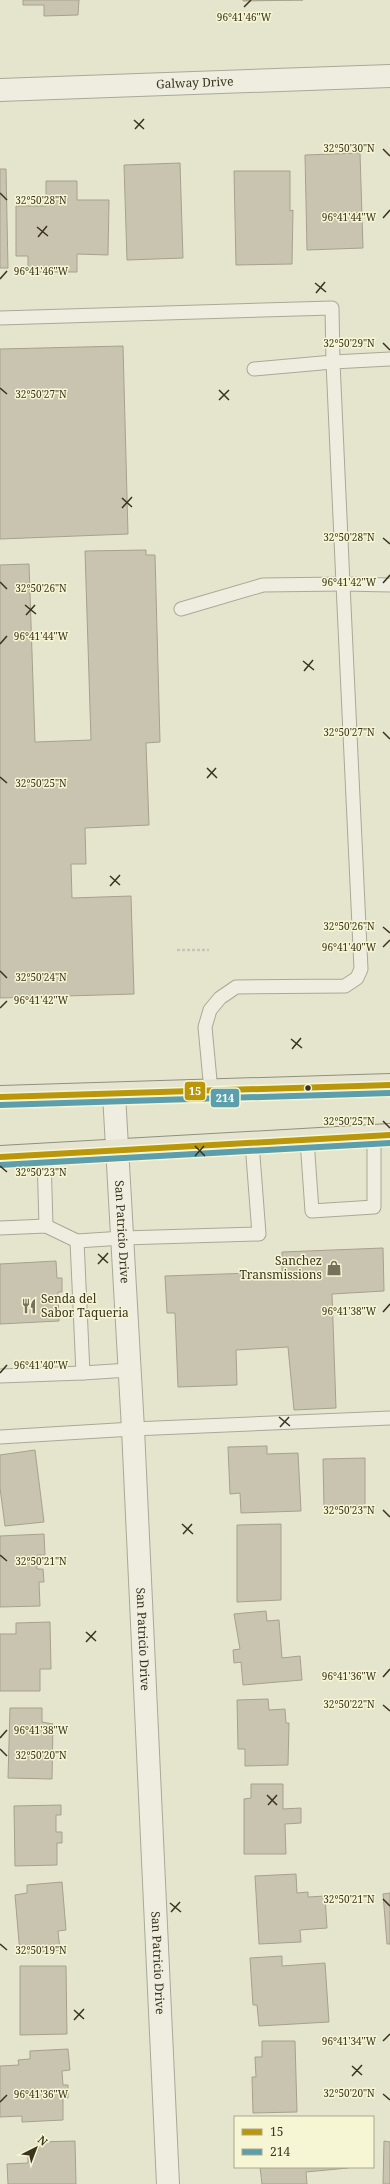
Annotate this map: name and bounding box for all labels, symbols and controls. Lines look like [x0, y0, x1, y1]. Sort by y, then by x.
text: 96°41'46"W [217, 10, 272, 24]
street label: Galway Drive [156, 73, 234, 92]
text: 32°50'30"N [323, 141, 375, 155]
text: 32°50'28"N [15, 193, 67, 207]
text: 96°41'44"W [322, 210, 377, 224]
text: 96°41'46"W [14, 264, 69, 278]
text: 32°50'29"N [323, 336, 375, 350]
text: 32°50'27"N [15, 387, 67, 401]
text: 32°50'28"N [323, 530, 375, 544]
text: 96°41'42"W [322, 575, 377, 589]
text: 32°50'26"N [15, 581, 67, 595]
text: 96°41'44"W [14, 629, 69, 643]
text: 32°50'27"N [323, 725, 375, 739]
text: 32°50'25"N [15, 776, 67, 790]
text: 32°50'26"N [323, 919, 375, 933]
text: 96°41'40"W [322, 940, 377, 954]
text: 32°50'24"N [15, 970, 67, 984]
text: 96°41'42"W [14, 993, 69, 1007]
line badge: 15 [184, 1081, 206, 1101]
text: 15 [189, 1083, 201, 1098]
unlabelled marker [303, 1083, 313, 1093]
line badge: 214 [210, 1088, 240, 1108]
text: 214 [216, 1090, 234, 1105]
text: 32°50'25"N [323, 1114, 375, 1128]
text: 32°50'23"N [15, 1165, 67, 1179]
street label: San Patricio Drive [111, 1180, 134, 1284]
place label: Sanchez Transmissions [239, 1252, 322, 1283]
shop icon: Sanchez Transmissions [325, 1259, 343, 1277]
place label: Senda del Sabor Taqueria [41, 1290, 129, 1321]
restaurant icon: Senda del Sabor Taqueria [20, 1297, 38, 1315]
text: 96°41'38"W [322, 1304, 377, 1318]
text: 96°41'40"W [14, 1358, 69, 1372]
text: 32°50'23"N [323, 1503, 375, 1517]
text: 32°50'21"N [15, 1554, 67, 1568]
street label: San Patricio Drive [132, 1587, 154, 1691]
text: 96°41'36"W [322, 1669, 377, 1683]
text: 32°50'22"N [323, 1697, 375, 1711]
text: 96°41'38"W [14, 1723, 69, 1737]
text: 32°50'20"N [15, 1748, 67, 1762]
text: 32°50'21"N [323, 1892, 375, 1906]
street label: San Patricio Drive [147, 1911, 169, 2015]
text: 32°50'19"N [15, 1943, 67, 1957]
text: 96°41'34"W [322, 2034, 377, 2048]
text: 32°50'20"N [323, 2086, 375, 2100]
text: 96°41'36"W [14, 2087, 69, 2101]
legend [234, 2116, 374, 2168]
text: 15 [270, 2123, 283, 2140]
north arrow [16, 2128, 56, 2168]
text: N [35, 2132, 52, 2149]
text: 214 [270, 2143, 290, 2160]

